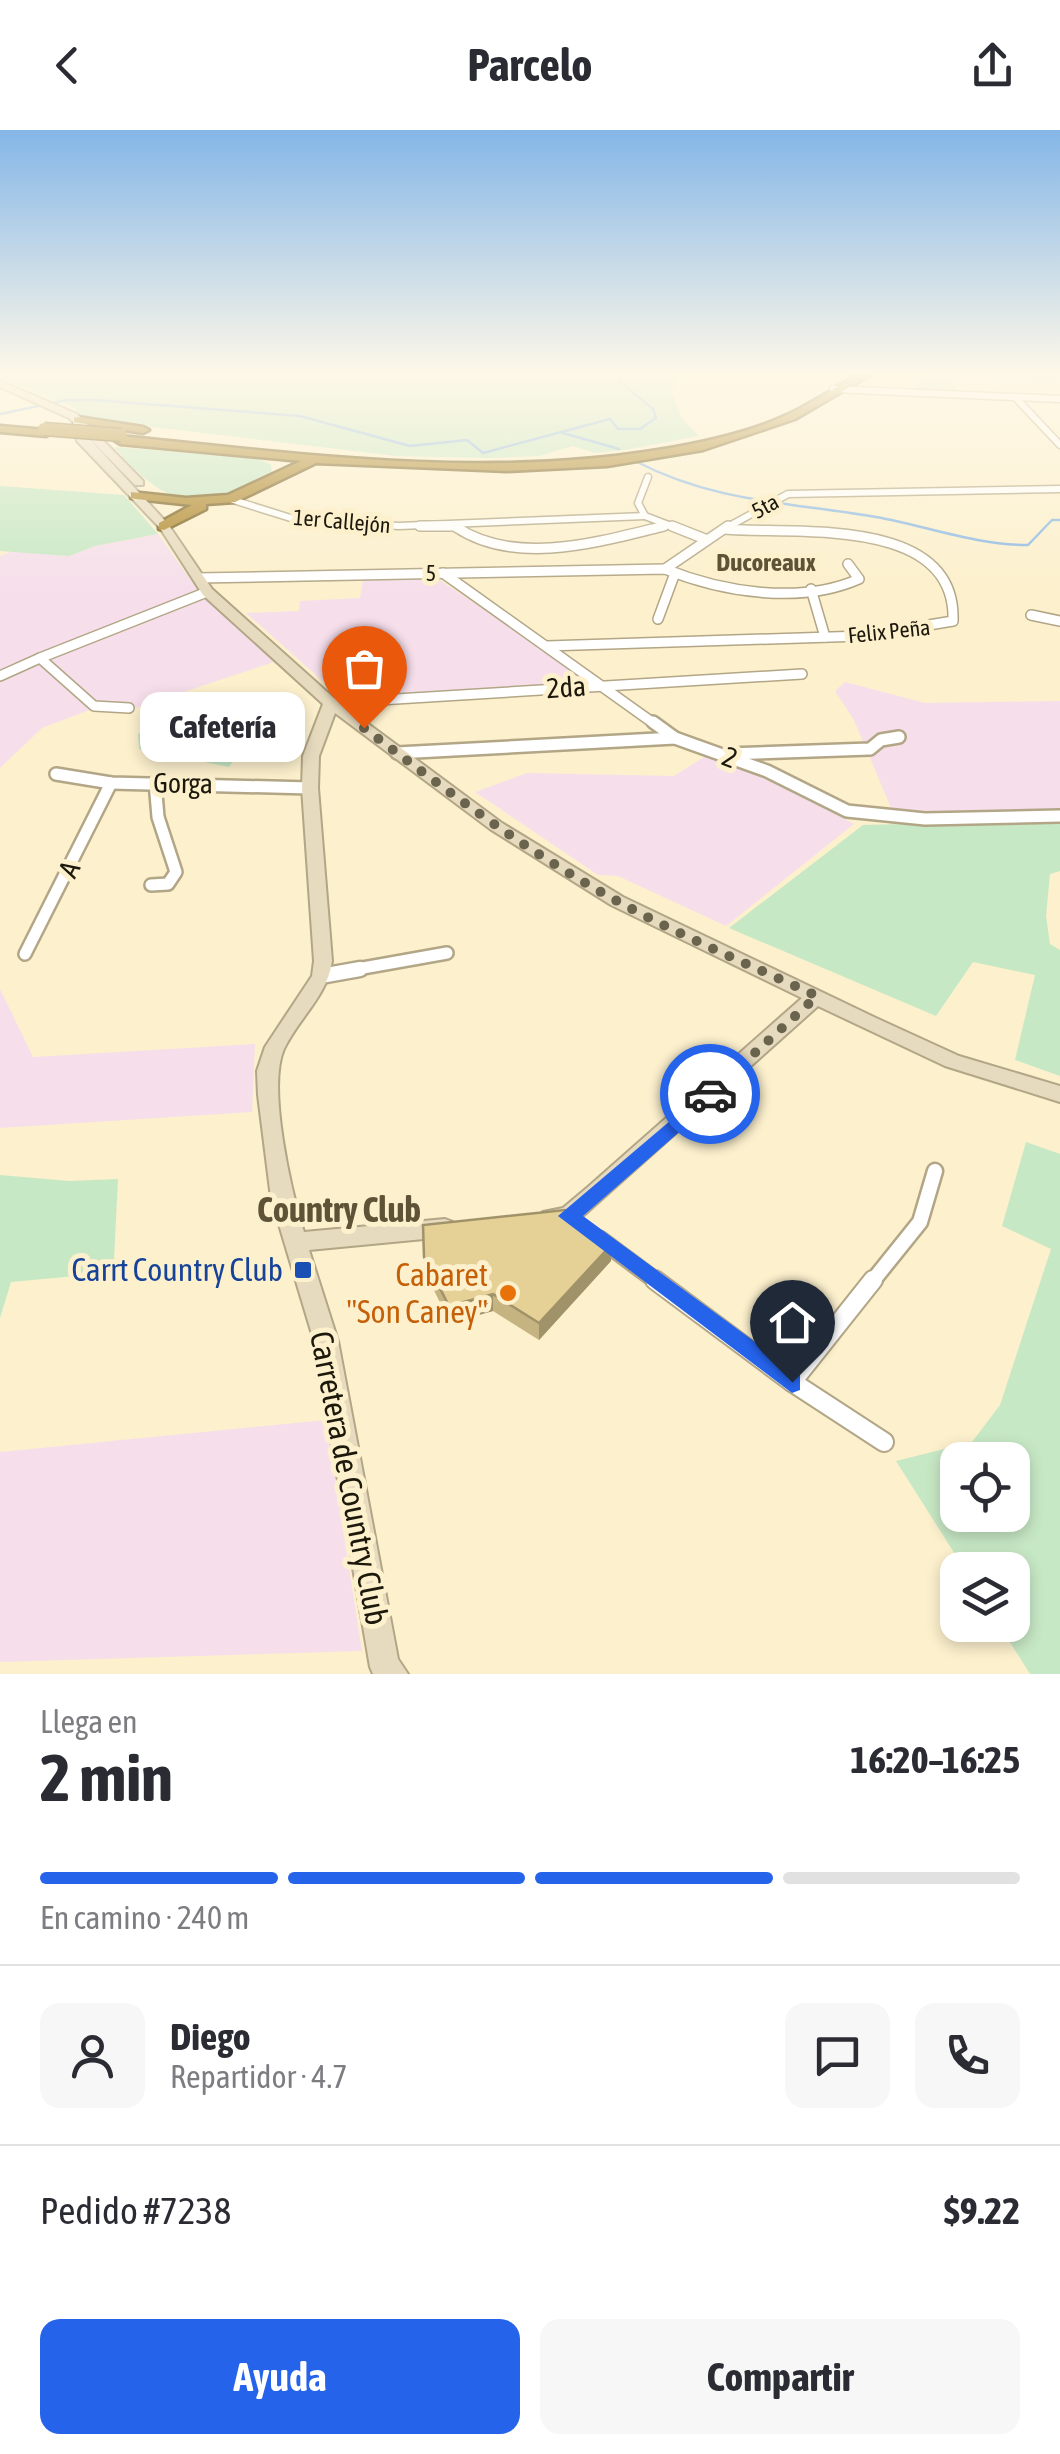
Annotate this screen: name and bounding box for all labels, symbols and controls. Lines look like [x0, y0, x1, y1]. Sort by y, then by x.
icon: back [40, 38, 95, 93]
icon: share [965, 38, 1020, 93]
text: Parcelo [467, 39, 593, 91]
street label: 5ta [747, 488, 783, 524]
street label: 1er Callejón [292, 504, 392, 538]
district label: Ducoreaux [716, 548, 816, 576]
street label: 5 [426, 560, 436, 586]
street label: Felix Peña [847, 614, 931, 648]
pin [322, 626, 407, 729]
icon: bag [337, 641, 392, 696]
street label: 2da [545, 670, 587, 704]
callout: Cafetería [139, 693, 304, 763]
text: Cafetería [169, 708, 276, 745]
street label: 2 [718, 740, 742, 774]
street label: Gorga [153, 766, 213, 800]
street label: A [52, 855, 86, 882]
courier [660, 1044, 760, 1144]
icon: car [683, 1067, 738, 1122]
district label: Country Club [257, 1189, 421, 1229]
place label: Carrt Country Club [71, 1251, 283, 1288]
place label: Cabaret "Son Caney" [347, 1256, 488, 1330]
marker: Carrt Country Club [292, 1259, 314, 1281]
pin [750, 1280, 835, 1383]
marker: Cabaret "Son Caney" [497, 1282, 519, 1304]
icon: home [765, 1295, 820, 1350]
street label: Carretera de Country Club [303, 1328, 396, 1628]
map controls [940, 1442, 1030, 1642]
button: locate [940, 1442, 1030, 1532]
button: layers [940, 1552, 1030, 1642]
text: Llega en [40, 1703, 138, 1740]
text: 16:20–16:25 [850, 1738, 1020, 1781]
text: 2 min [40, 1740, 173, 1815]
text: En camino · 240 m [40, 1899, 249, 1936]
button: person [40, 2003, 145, 2108]
button: chat [785, 2003, 890, 2108]
button: phone [915, 2003, 1020, 2108]
text: Diego [170, 2015, 251, 2058]
text: Repartidor · 4.7 [170, 2058, 347, 2095]
text: Pedido #7238 [40, 2189, 231, 2232]
text: $9.22 [944, 2189, 1020, 2232]
button: Ayuda [40, 2319, 520, 2434]
button: Compartir [540, 2319, 1020, 2434]

